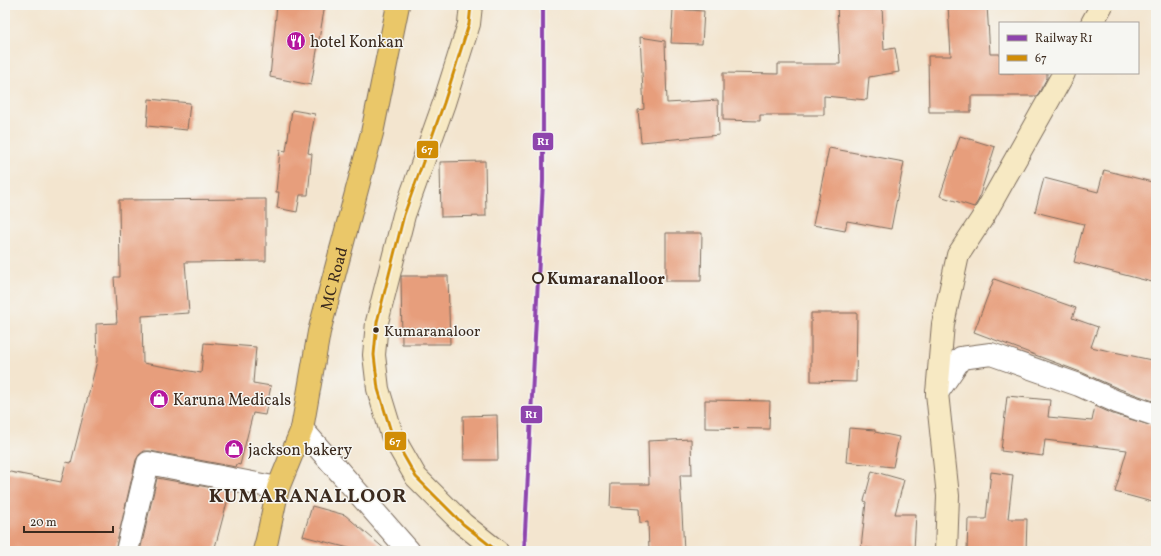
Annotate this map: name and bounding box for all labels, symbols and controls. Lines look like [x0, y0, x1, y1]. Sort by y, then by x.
legend [999, 22, 1139, 74]
restaurant icon: hotel Konkan [285, 30, 307, 52]
text: Railway R1 [1035, 31, 1093, 47]
place label: hotel Konkan [310, 32, 404, 54]
text: 67 [1035, 51, 1047, 67]
line badge: R1 [532, 132, 554, 151]
text: R1 [537, 135, 549, 150]
line badge: 67 [416, 140, 439, 159]
text: 67 [421, 143, 433, 158]
street label: MC Road [316, 245, 354, 313]
place label: Kumaranalloor [547, 269, 665, 291]
marker: Kumaranalloor [532, 272, 544, 284]
place label: Kumaranaloor [384, 322, 480, 343]
marker: Kumaranaloor [371, 325, 381, 335]
shop icon: Karuna Medicals [148, 388, 170, 410]
place label: Karuna Medicals [173, 390, 291, 412]
line badge: R1 [520, 405, 543, 424]
text: R1 [525, 408, 537, 423]
line badge: 67 [384, 431, 407, 451]
text: 67 [389, 435, 401, 450]
shop icon: jackson bakery [223, 438, 245, 460]
place label: jackson bakery [248, 440, 353, 462]
district label: KUMARANALLOOR [209, 483, 407, 511]
scale bar [24, 508, 113, 534]
text: 20 m [30, 515, 57, 531]

